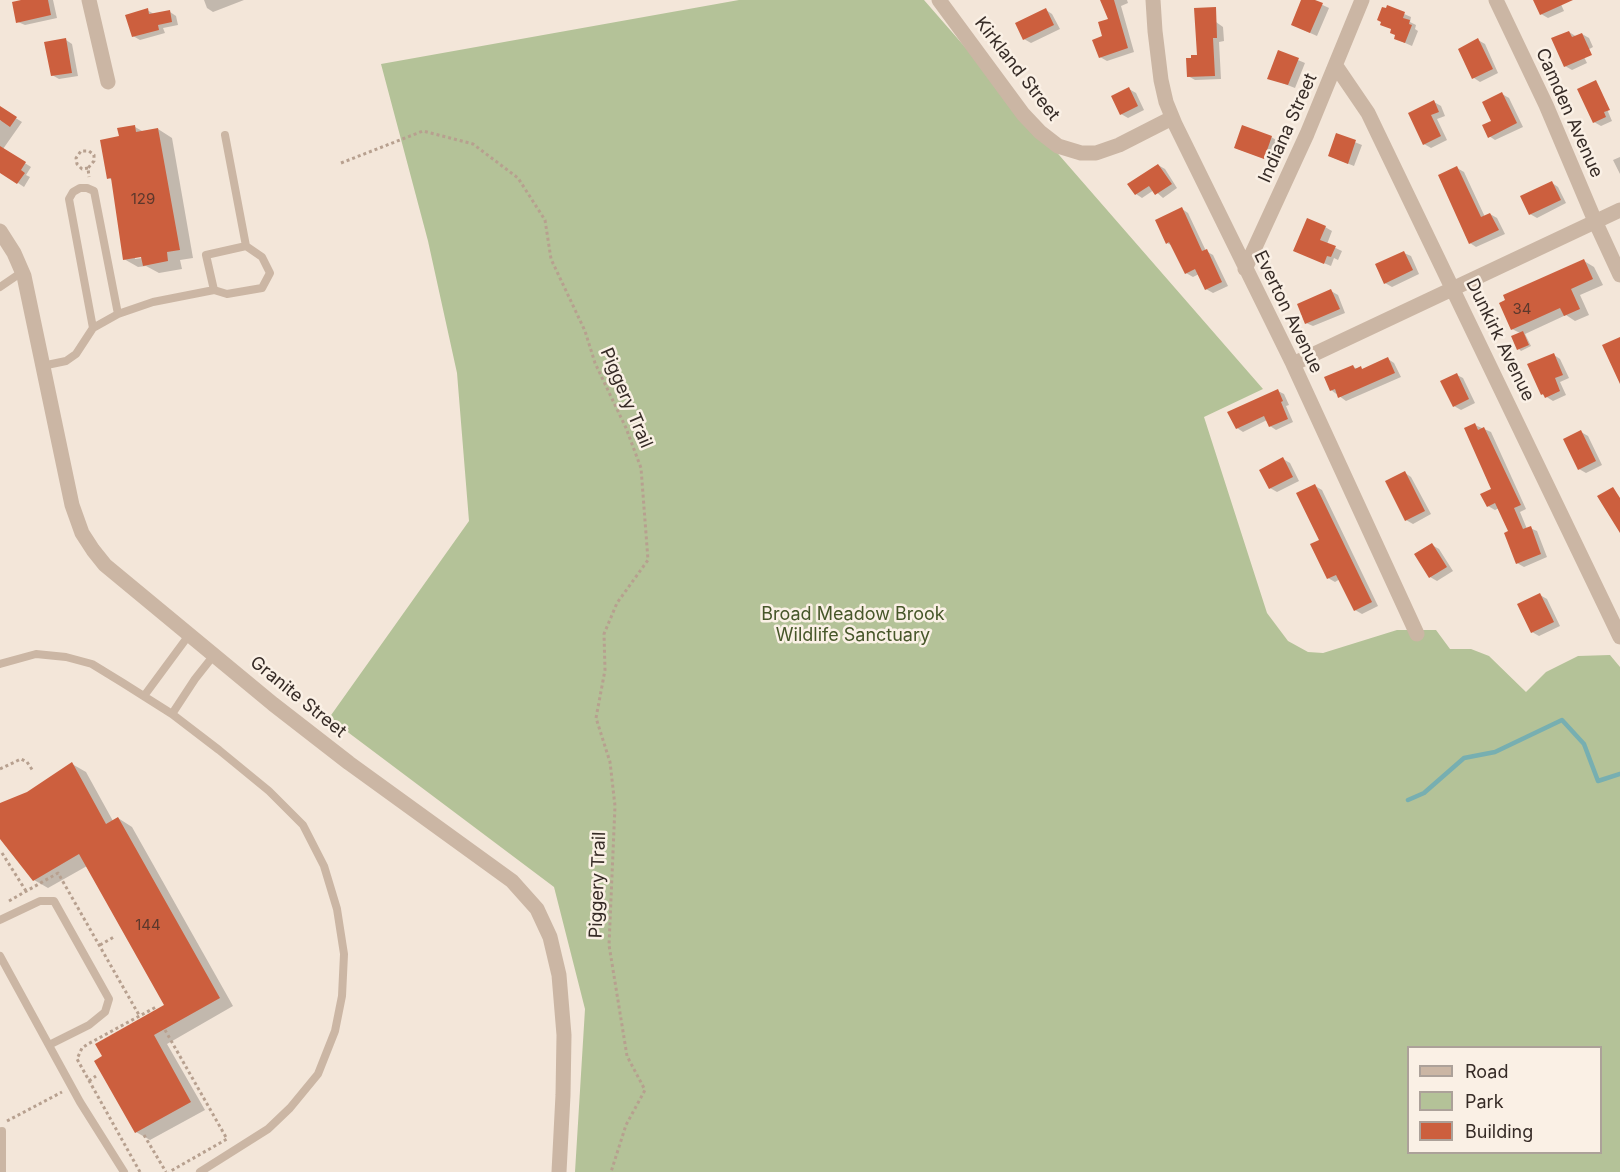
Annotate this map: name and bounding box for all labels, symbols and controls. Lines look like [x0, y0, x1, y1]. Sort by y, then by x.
street label: Kirkland Street [970, 13, 1064, 125]
street label: Camden Avenue [1531, 45, 1607, 181]
street label: Indiana Street [1254, 70, 1322, 186]
house number: 129 [131, 190, 155, 208]
street label: Everton Avenue [1249, 247, 1327, 377]
street label: Dunkirk Avenue [1461, 275, 1539, 405]
house number: 34 [1513, 300, 1531, 318]
street label: Piggery Trail [595, 345, 657, 451]
park label: Broad Meadow Brook Wildlife Sanctuary [761, 604, 945, 646]
street label: Granite Street [246, 652, 350, 742]
street label: Piggery Trail [585, 831, 611, 939]
house number: 144 [135, 916, 161, 934]
legend [1407, 1046, 1602, 1154]
text: Road [1465, 1061, 1508, 1082]
text: Park [1465, 1091, 1504, 1112]
text: Building [1465, 1121, 1533, 1142]

